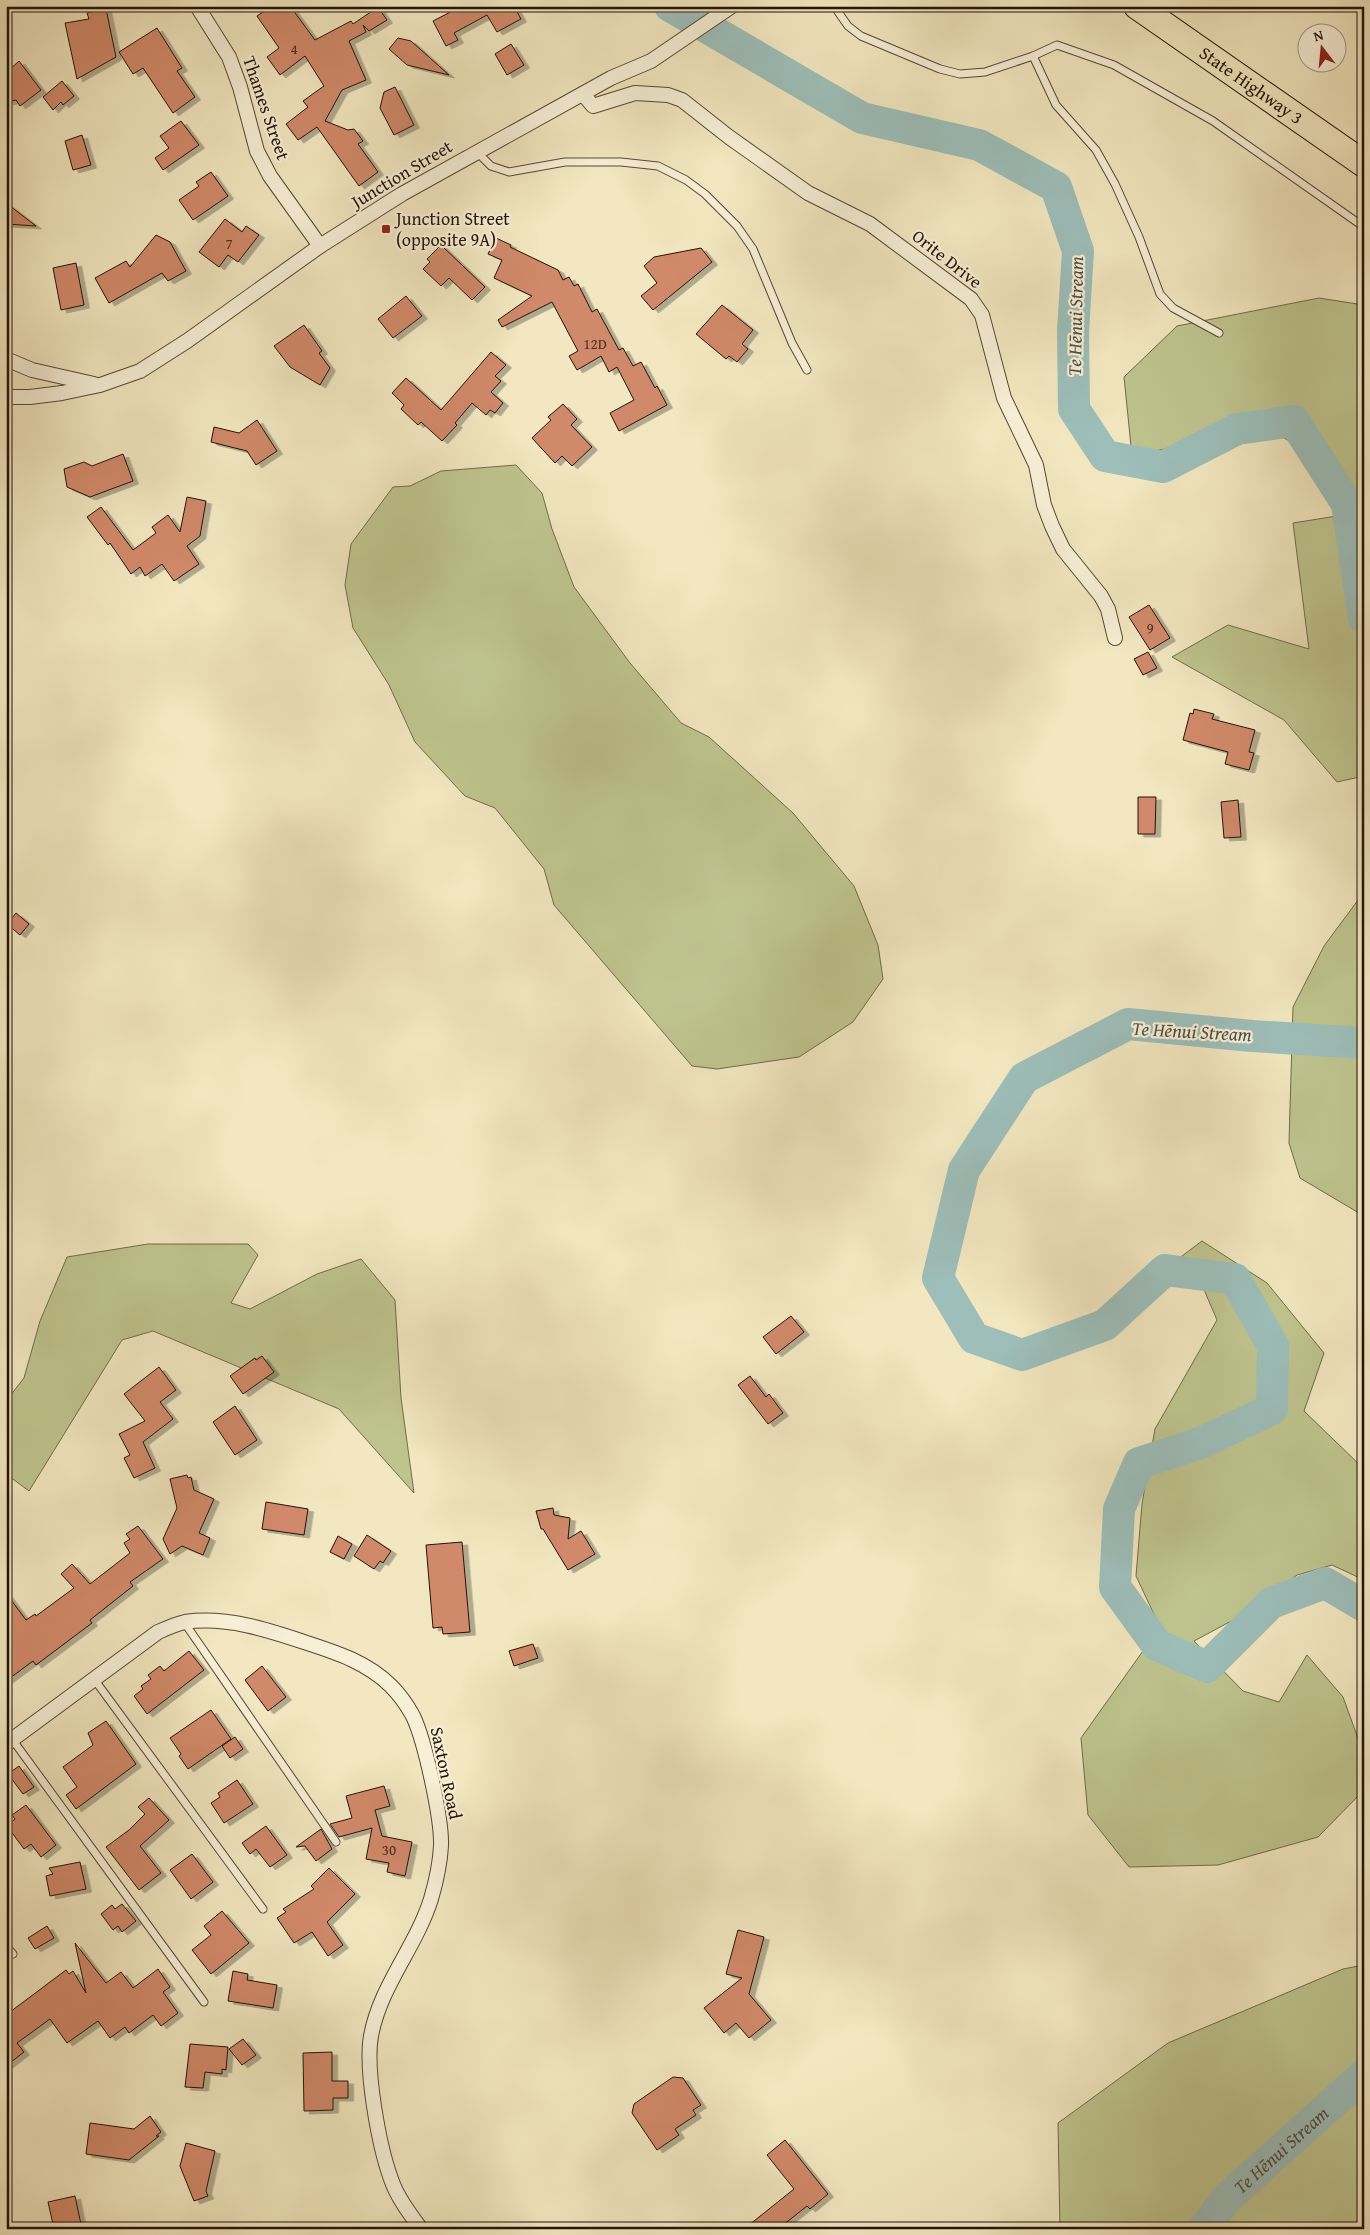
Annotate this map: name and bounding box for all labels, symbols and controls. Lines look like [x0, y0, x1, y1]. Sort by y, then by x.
north arrow [1298, 22, 1348, 72]
text: N [1311, 24, 1326, 46]
house number: 4 [290, 38, 298, 59]
street label: State Highway 3 [1194, 39, 1309, 131]
street label: Thames Street [236, 52, 297, 164]
street label: Junction Street [344, 132, 458, 215]
place label: Junction Street (opposite 9A) [394, 205, 510, 253]
marker: Junction Street (opposite 9A) [380, 223, 392, 235]
street label: Orite Drive [906, 223, 988, 295]
house number: 7 [225, 233, 233, 254]
water label: Te Hēnui Stream [1060, 256, 1090, 376]
house number: 12D [583, 333, 607, 354]
house number: 9 [1146, 617, 1154, 638]
water label: Te Hēnui Stream [1131, 1014, 1253, 1048]
street label: Saxton Road [424, 1724, 470, 1822]
house number: 30 [382, 1839, 396, 1860]
water label: Te Hēnui Stream [1227, 2099, 1335, 2200]

